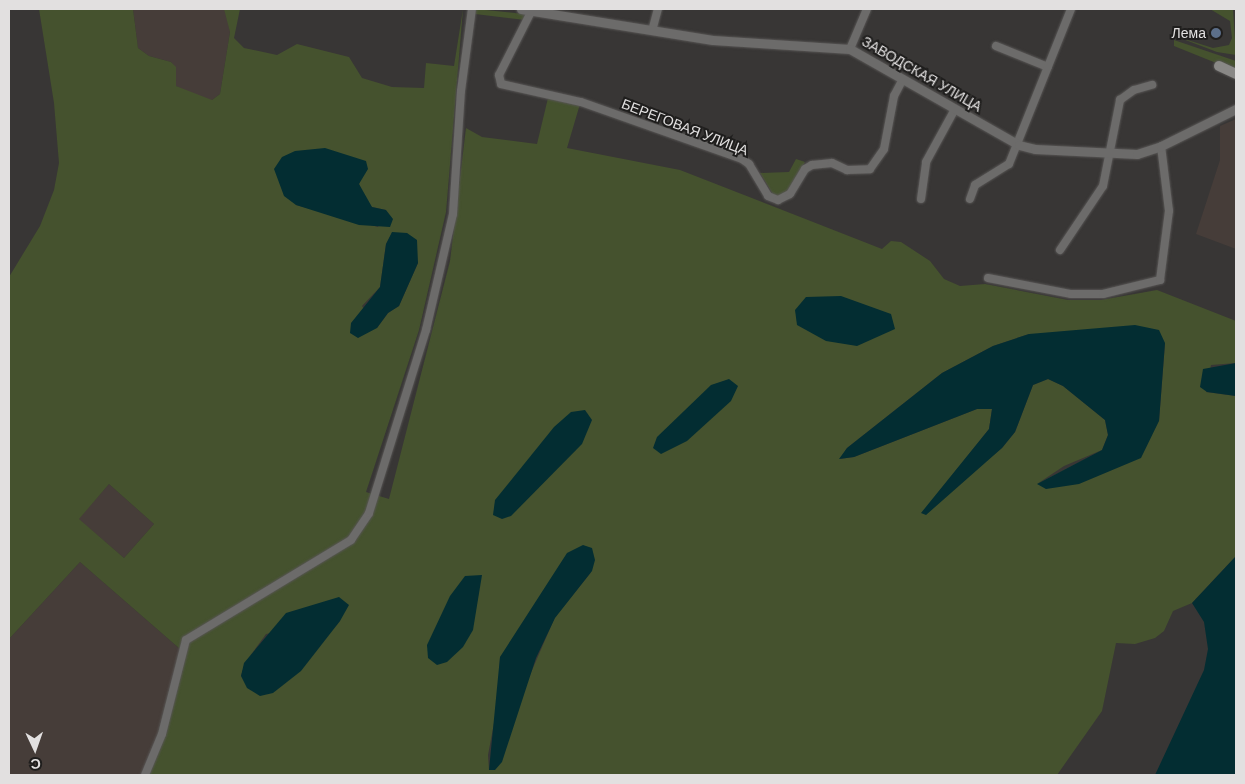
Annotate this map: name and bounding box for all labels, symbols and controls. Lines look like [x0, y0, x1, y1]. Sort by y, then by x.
place label: Лема [1172, 25, 1206, 41]
marker: Лема [1210, 27, 1222, 39]
street label: ЗАВОДСКАЯ УЛИЦА [859, 33, 985, 115]
street label: БЕРЕГОВАЯ УЛИЦА [619, 95, 751, 159]
north arrow [10, 724, 60, 774]
text: С [30, 756, 41, 772]

